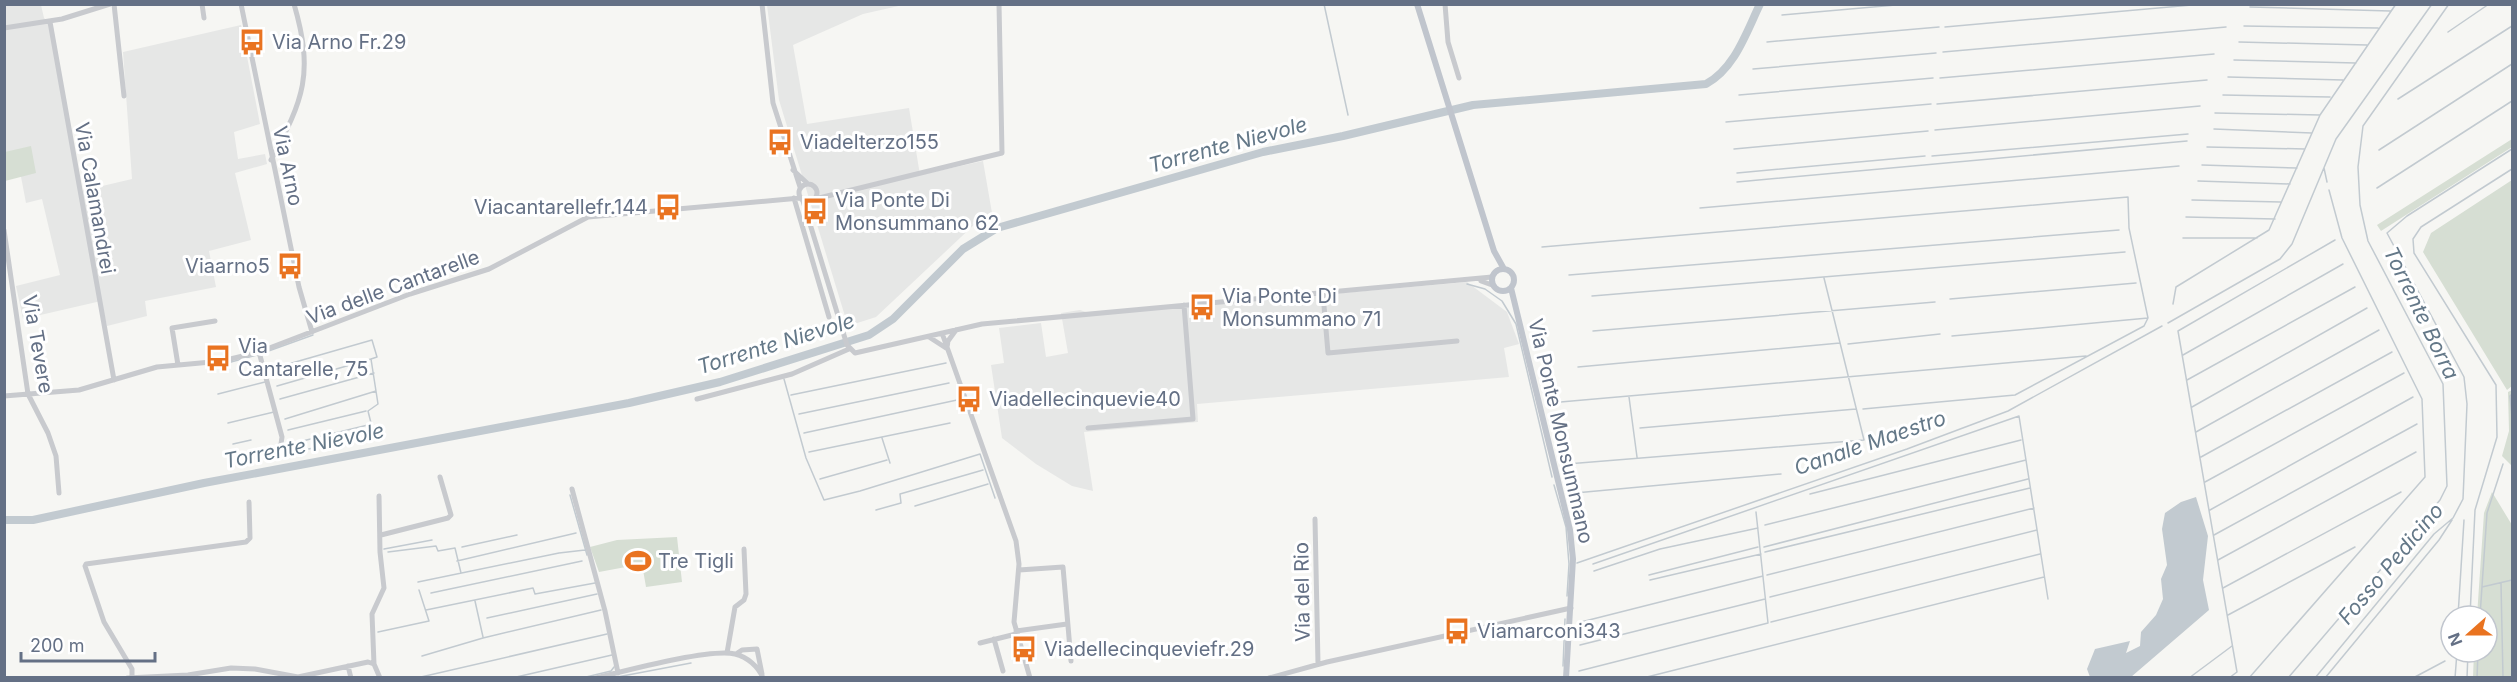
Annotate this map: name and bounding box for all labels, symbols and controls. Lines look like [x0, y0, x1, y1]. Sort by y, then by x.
bus stop icon: Via Arno Fr.29 [237, 27, 267, 57]
place label: Via Arno Fr.29 [272, 30, 406, 54]
water label: Torrente Nievole [1146, 111, 1310, 178]
street label: Via Calamandrei [70, 120, 120, 276]
street label: Via Arno [268, 124, 308, 208]
bus stop icon: Viadelterzo155 [765, 127, 795, 157]
place label: Viadelterzo155 [800, 130, 939, 154]
place label: Via Ponte Di Monsummano 62 [835, 188, 1000, 235]
bus stop icon: Viacantarellefr.144 [653, 192, 683, 222]
place label: Viacantarellefr.144 [474, 195, 648, 219]
bus stop icon: Via Ponte Di Monsummano 62 [800, 196, 830, 226]
water label: Torrente Borra [2379, 242, 2464, 383]
street label: Via delle Cantarelle [303, 245, 483, 329]
bus stop icon: Viaarno5 [275, 251, 305, 281]
place label: Viaarno5 [185, 254, 270, 278]
place label: Via Ponte Di Monsummano 71 [1222, 284, 1381, 331]
bus stop icon: Via Ponte Di Monsummano 71 [1187, 292, 1217, 322]
street label: Via Tevere [18, 293, 58, 395]
water label: Torrente Nievole [694, 308, 858, 379]
street label: Via Ponte Monsummano [1523, 316, 1599, 546]
place label: Via Cantarelle, 75 [238, 334, 368, 381]
bus stop icon: Via Cantarelle, 75 [203, 343, 233, 373]
bus stop icon: Viadellecinquevie40 [954, 384, 984, 414]
place label: Viadellecinquevie40 [989, 387, 1181, 411]
water label: Canale Maestro [1791, 405, 1949, 480]
water label: Torrente Nievole [221, 418, 386, 473]
water label: Fosso Pedicino [2333, 498, 2449, 629]
street label: Via del Rio [1289, 542, 1315, 642]
sports icon: Tre Tigli [623, 546, 653, 576]
place label: Tre Tigli [658, 549, 734, 573]
north arrow [2439, 604, 2499, 664]
bus stop icon: Viamarconi343 [1442, 616, 1472, 646]
place label: Viamarconi343 [1477, 619, 1621, 643]
scale bar [21, 625, 154, 663]
text: N [2443, 630, 2467, 649]
bus stop icon: Viadellecinqueviefr.29 [1009, 634, 1039, 664]
text: 200 m [30, 635, 85, 656]
place label: Viadellecinqueviefr.29 [1044, 637, 1254, 661]

